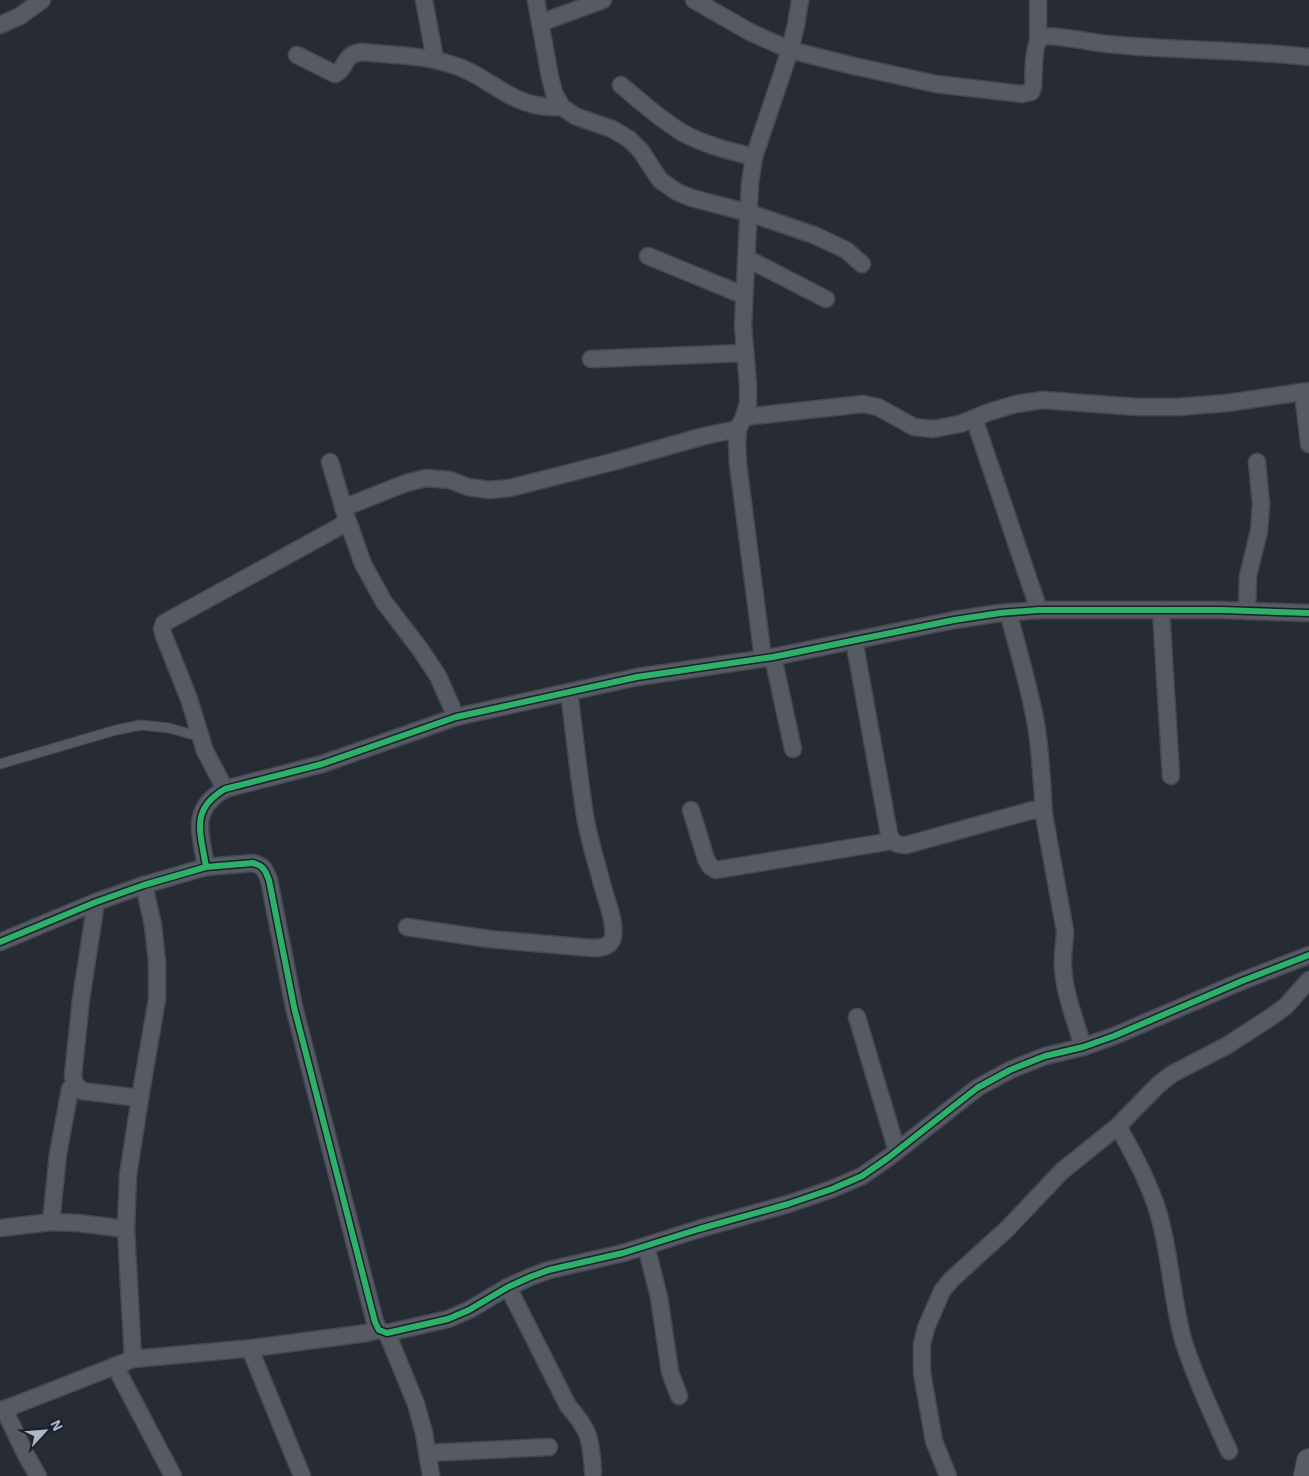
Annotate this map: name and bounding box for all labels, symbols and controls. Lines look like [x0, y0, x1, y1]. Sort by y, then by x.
north arrow [20, 1406, 70, 1456]
text: N [46, 1417, 67, 1434]

